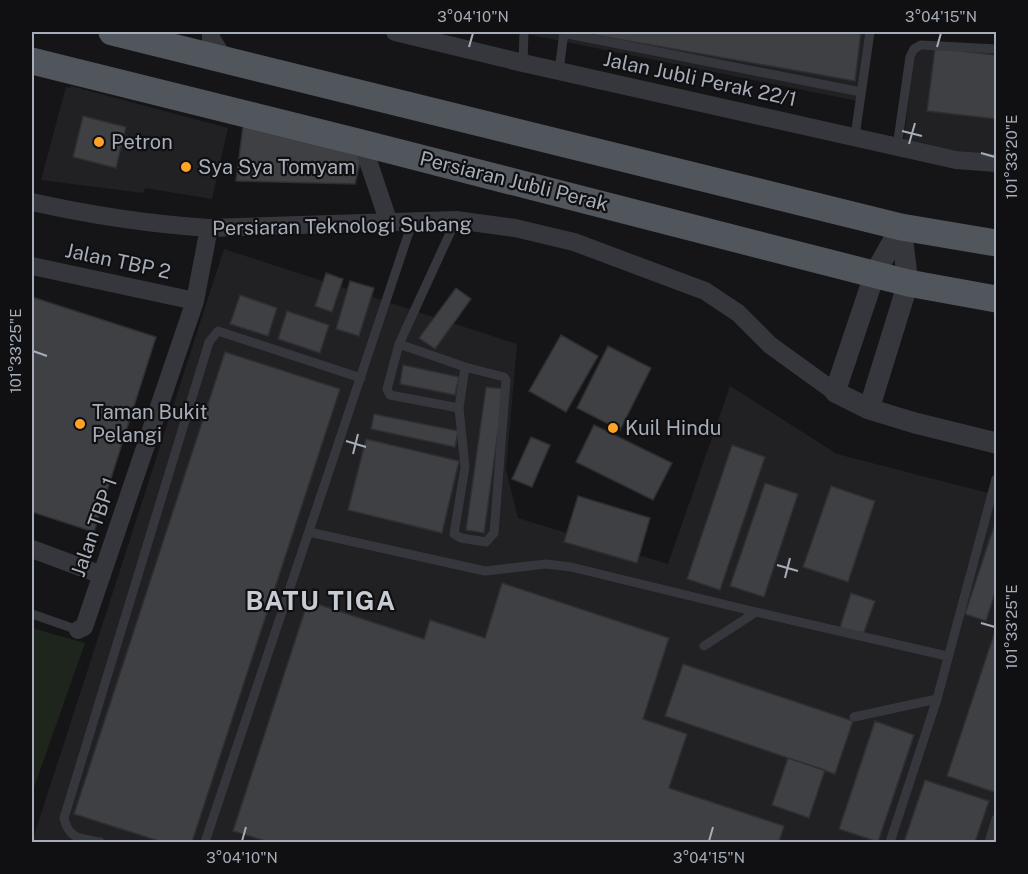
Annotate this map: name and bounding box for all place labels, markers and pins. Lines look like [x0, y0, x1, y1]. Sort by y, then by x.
place label: Petron [111, 130, 173, 154]
marker: Petron [92, 135, 106, 149]
place label: Sya Sya Tomyam [198, 155, 355, 179]
marker: Sya Sya Tomyam [179, 160, 193, 174]
place label: Taman Bukit Pelangi [92, 400, 208, 447]
place label: Kuil Hindu [625, 416, 721, 440]
marker: Taman Bukit Pelangi [73, 417, 87, 431]
marker: Kuil Hindu [606, 421, 620, 435]

